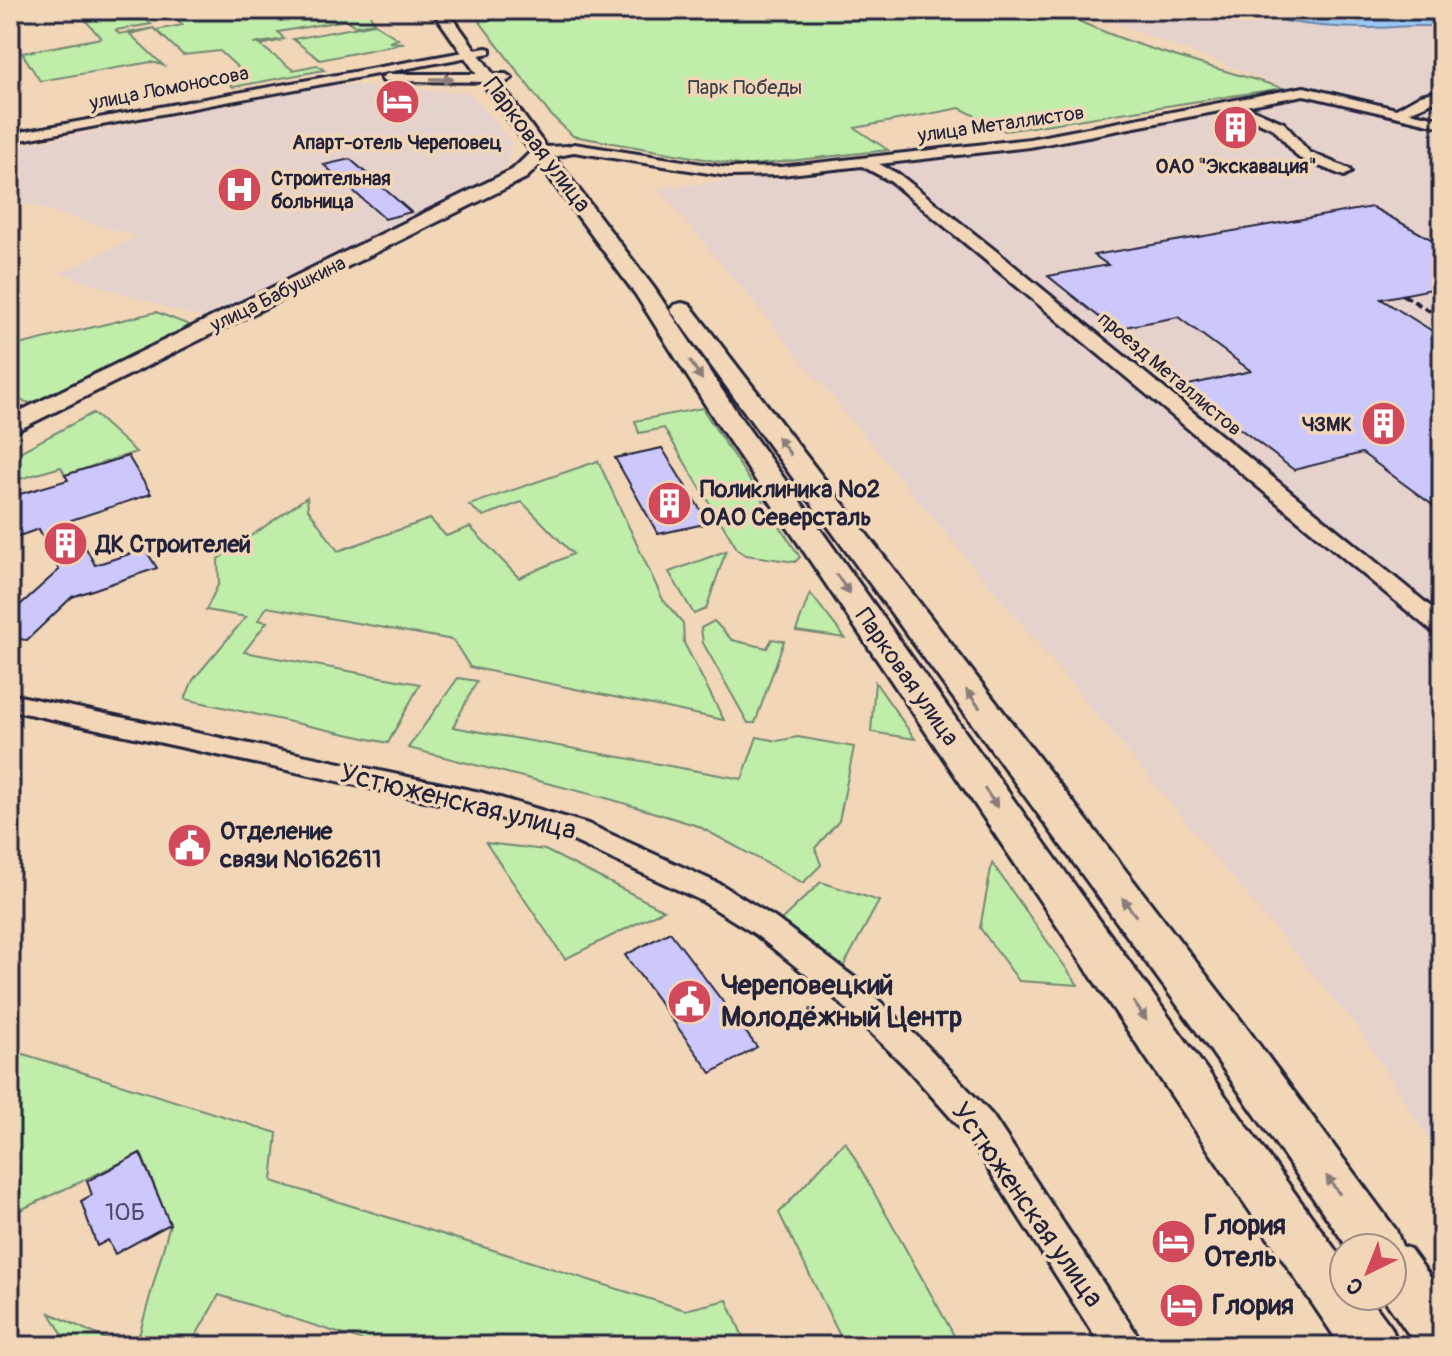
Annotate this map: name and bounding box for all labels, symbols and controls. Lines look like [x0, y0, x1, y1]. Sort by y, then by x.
street label: улица Ломоносова [86, 60, 251, 116]
street label: Парковая улица [477, 72, 597, 218]
one-way arrow [430, 73, 455, 86]
park label: Парк Победы [688, 75, 802, 100]
hotel icon: Апарт-отель Череповец [373, 78, 421, 126]
street label: улица Металлистов [915, 100, 1086, 148]
building icon: ОАО "Экскавация" [1212, 103, 1260, 151]
place label: Апарт-отель Череповец [292, 130, 502, 155]
place label: ОАО "Экскавация" [1155, 154, 1317, 179]
hospital icon: Строительная больница [216, 165, 264, 213]
place label: Строительная больница [271, 166, 391, 214]
street label: улица Бабушкина [205, 250, 350, 338]
street label: проезд Металлистов [1093, 307, 1247, 441]
one-way arrow [688, 359, 702, 381]
building icon: ЧЗМК [1359, 400, 1407, 448]
place label: ЧЗМК [1302, 412, 1352, 437]
one-way arrow [776, 436, 792, 457]
place label: Поликлиника №2 ОАО Северсталь [700, 475, 880, 532]
building icon: Поликлиника №2 ОАО Северсталь [645, 479, 693, 527]
building icon: ДК Строителей [41, 520, 89, 568]
place label: ДК Строителей [94, 530, 251, 559]
one-way arrow [835, 574, 850, 595]
street label: Парковая улица [849, 603, 965, 751]
one-way arrow [966, 689, 982, 709]
street label: Устюженская улица [336, 756, 580, 848]
one-way arrow [983, 787, 998, 808]
place label: Отделение связи №162611 [219, 817, 381, 874]
public building icon: Отделение связи №162611 [165, 821, 213, 869]
one-way arrow [1122, 897, 1138, 917]
place label: Череповецкий Молодёжный Центр [721, 968, 962, 1035]
public building icon: Череповецкий Молодёжный Центр [666, 977, 714, 1025]
one-way arrow [1132, 1001, 1147, 1022]
street label: Устюженская улица [943, 1096, 1111, 1314]
one-way arrow [1325, 1174, 1341, 1195]
house number: 10Б [105, 1198, 145, 1227]
place label: Глория Отель [1204, 1208, 1286, 1275]
hotel icon: Глория Отель [1149, 1217, 1197, 1265]
north arrow [1328, 1232, 1408, 1312]
text: С [1340, 1271, 1370, 1301]
hotel icon: Глория [1157, 1281, 1205, 1329]
place label: Глория [1212, 1288, 1294, 1323]

